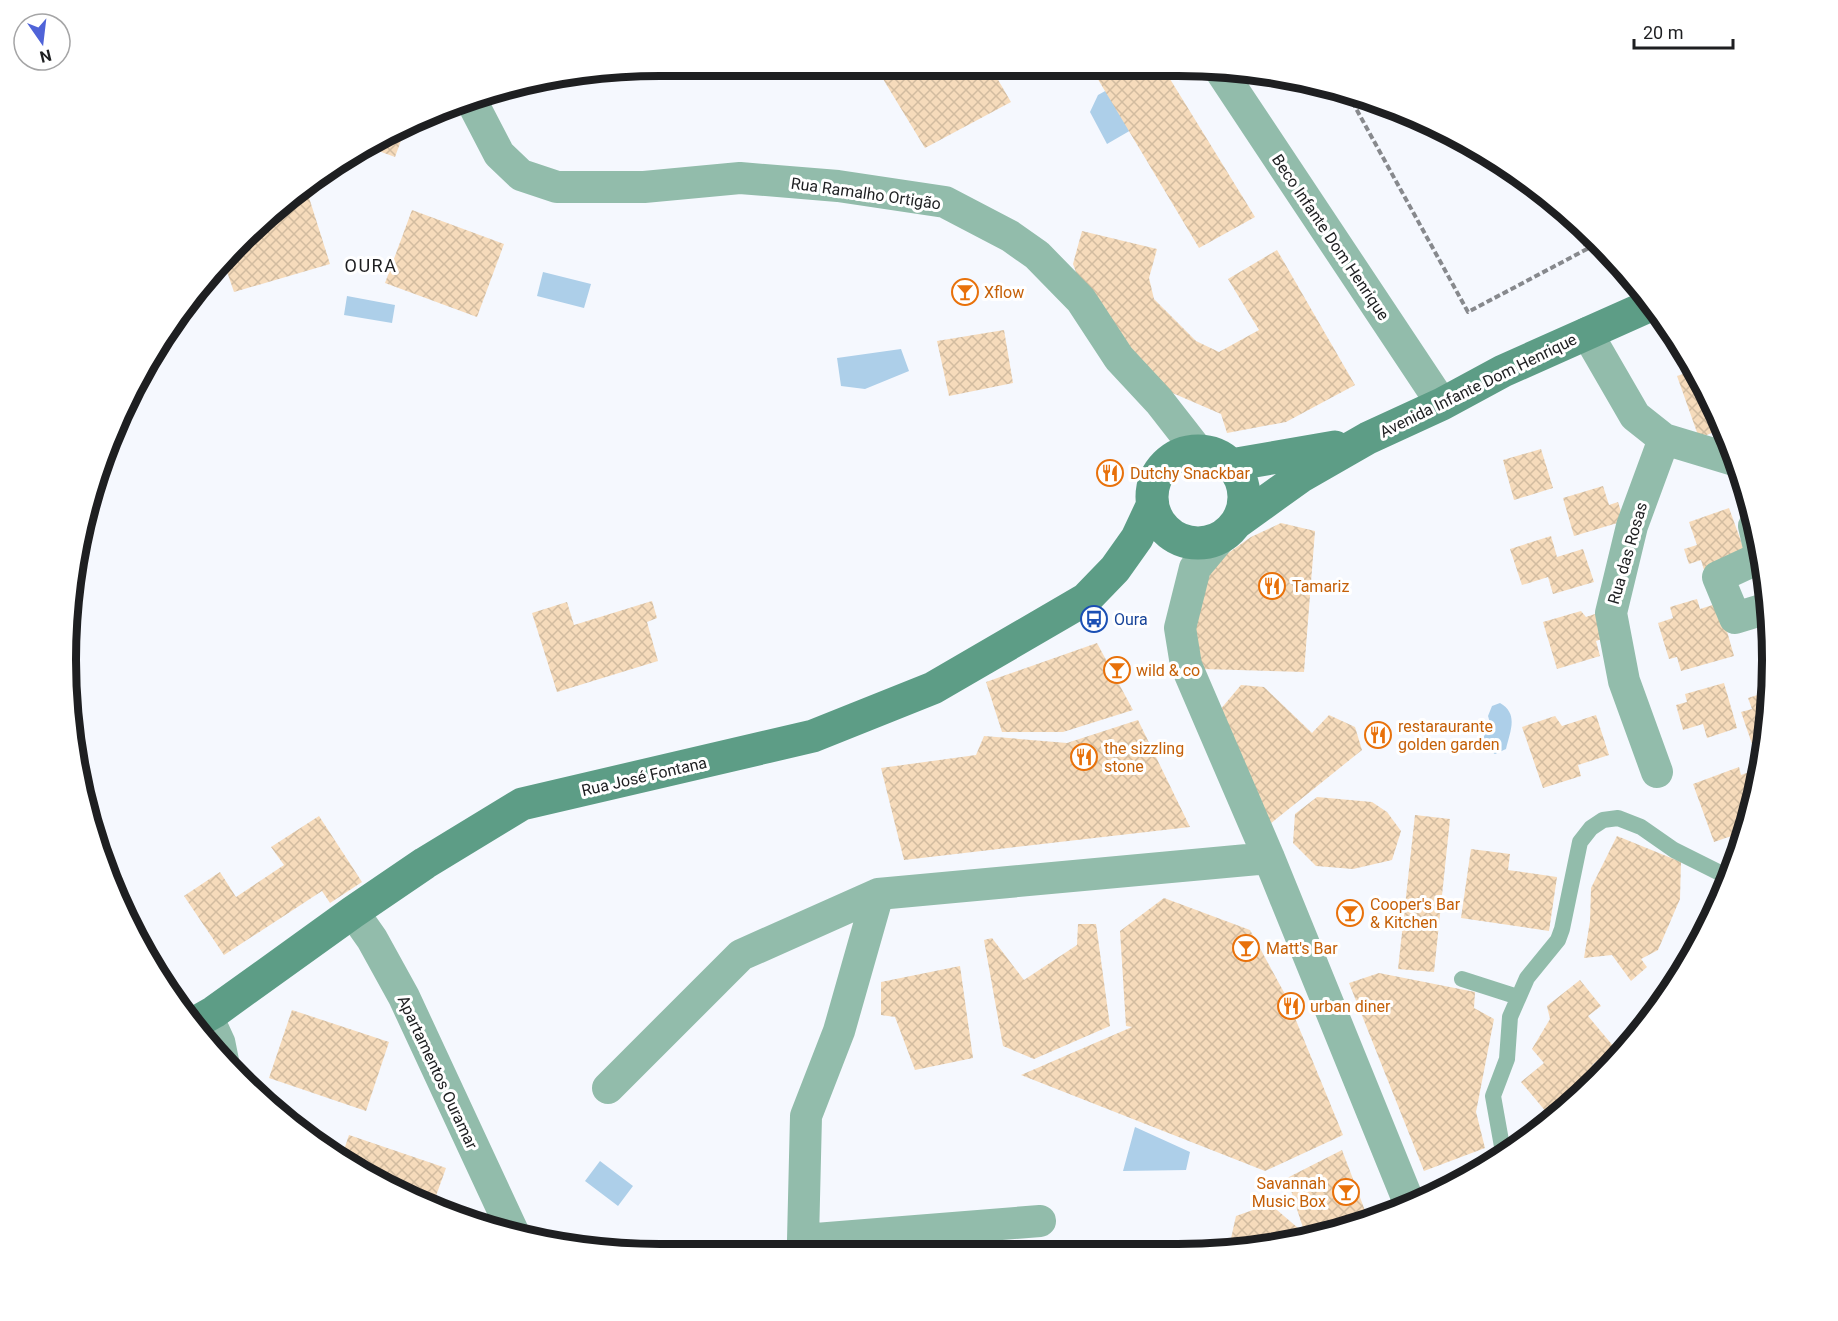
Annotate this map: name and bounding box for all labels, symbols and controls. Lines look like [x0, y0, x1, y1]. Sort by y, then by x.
north arrow [12, 12, 72, 72]
scale bar [1634, 12, 1733, 50]
text: 20 m [1643, 22, 1683, 43]
text: N [38, 45, 53, 67]
street label: Beco Infante Dom Henrique [1268, 151, 1393, 324]
street label: Rua Ramalho Ortigão [790, 174, 942, 213]
district label: OURA [345, 255, 397, 276]
bar icon: Xflow [950, 277, 980, 307]
place label: Xflow [984, 283, 1024, 302]
street label: Avenida Infante Dom Henrique [1377, 329, 1580, 441]
restaurant icon: Dutchy Snackbar [1095, 458, 1125, 488]
place label: Dutchy Snackbar [1130, 464, 1250, 483]
street label: Rua das Rosas [1604, 500, 1651, 606]
restaurant icon: Tamariz [1257, 571, 1287, 601]
place label: Tamariz [1292, 577, 1349, 596]
bus stop icon: Oura [1079, 604, 1109, 634]
place label: Oura [1114, 610, 1148, 629]
bar icon: wild & co [1102, 655, 1132, 685]
place label: wild & co [1136, 661, 1200, 680]
place label: restaraurante golden garden [1398, 717, 1500, 754]
restaurant icon: restaraurante golden garden [1363, 720, 1393, 750]
place label: the sizzling stone [1104, 739, 1184, 776]
restaurant icon: the sizzling stone [1069, 742, 1099, 772]
street label: Rua José Fontana [580, 753, 709, 800]
place label: Cooper's Bar & Kitchen [1370, 895, 1461, 932]
bar icon: Cooper's Bar & Kitchen [1335, 898, 1365, 928]
bar icon: Matt's Bar [1231, 933, 1261, 963]
place label: Matt's Bar [1266, 939, 1338, 958]
restaurant icon: urban diner [1276, 991, 1306, 1021]
street label: Apartamentos Ouramar [394, 992, 482, 1153]
place label: urban diner [1310, 997, 1391, 1016]
place label: Savannah Music Box [1252, 1174, 1326, 1211]
bar icon: Savannah Music Box [1331, 1177, 1361, 1207]

